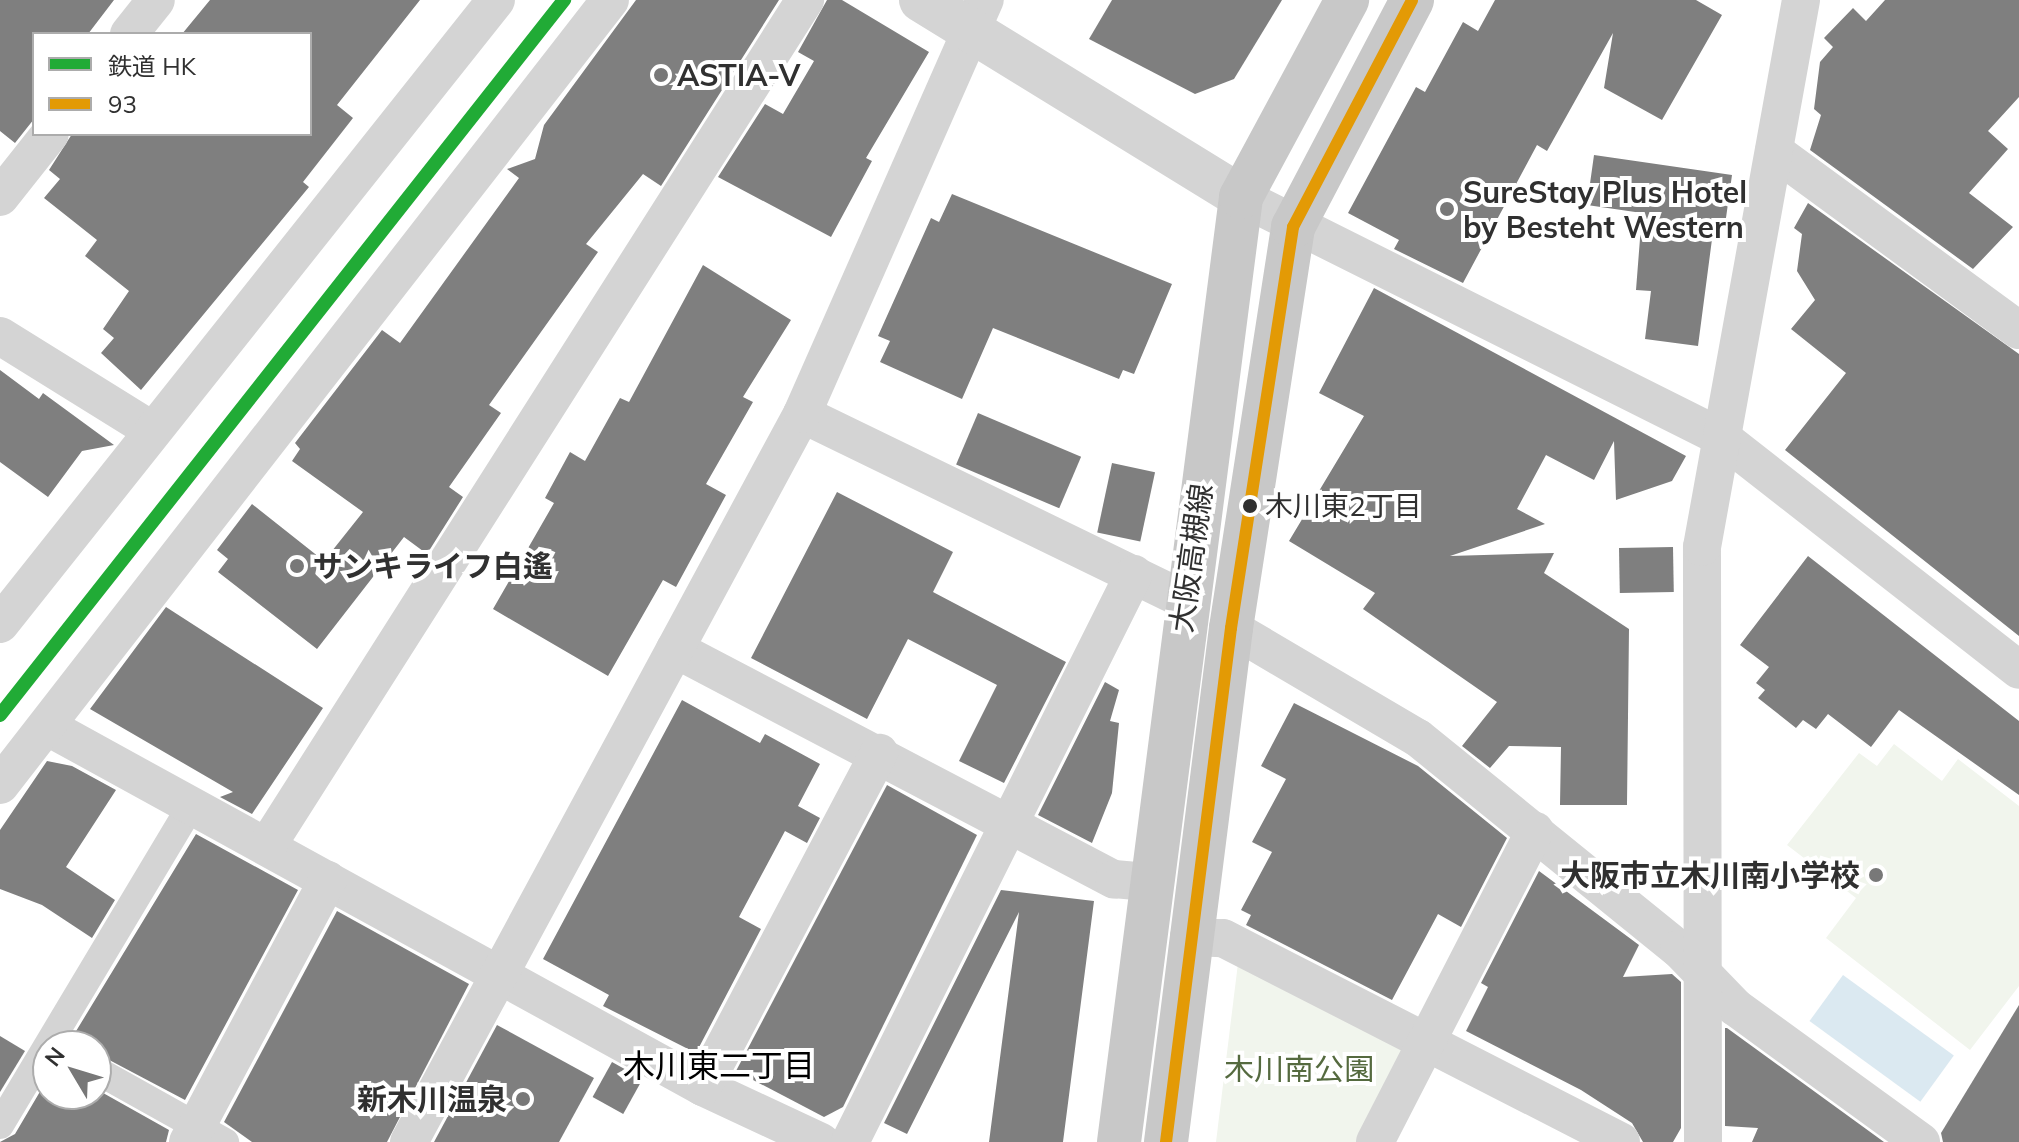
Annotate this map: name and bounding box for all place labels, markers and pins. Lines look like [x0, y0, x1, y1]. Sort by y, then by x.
place label: ASTIA-V [677, 57, 800, 93]
marker: ASTIA-V [652, 66, 670, 84]
place label: SureStay Plus Hotel by Besteht Western [1463, 174, 1747, 244]
marker: SureStay Plus Hotel by Besteht Western [1438, 200, 1456, 218]
place label: 木川東2丁目 [1265, 489, 1422, 523]
marker: 木川東2丁目 [1242, 498, 1258, 514]
place label: サンキライフ白遙 [313, 548, 553, 584]
marker: サンキライフ白遙 [288, 557, 306, 575]
place label: 大阪市立木川南小学校 [1560, 857, 1860, 893]
marker: 大阪市立木川南小学校 [1867, 866, 1885, 884]
place label: 新木川温泉 [357, 1081, 507, 1117]
marker: 新木川温泉 [514, 1090, 532, 1108]

